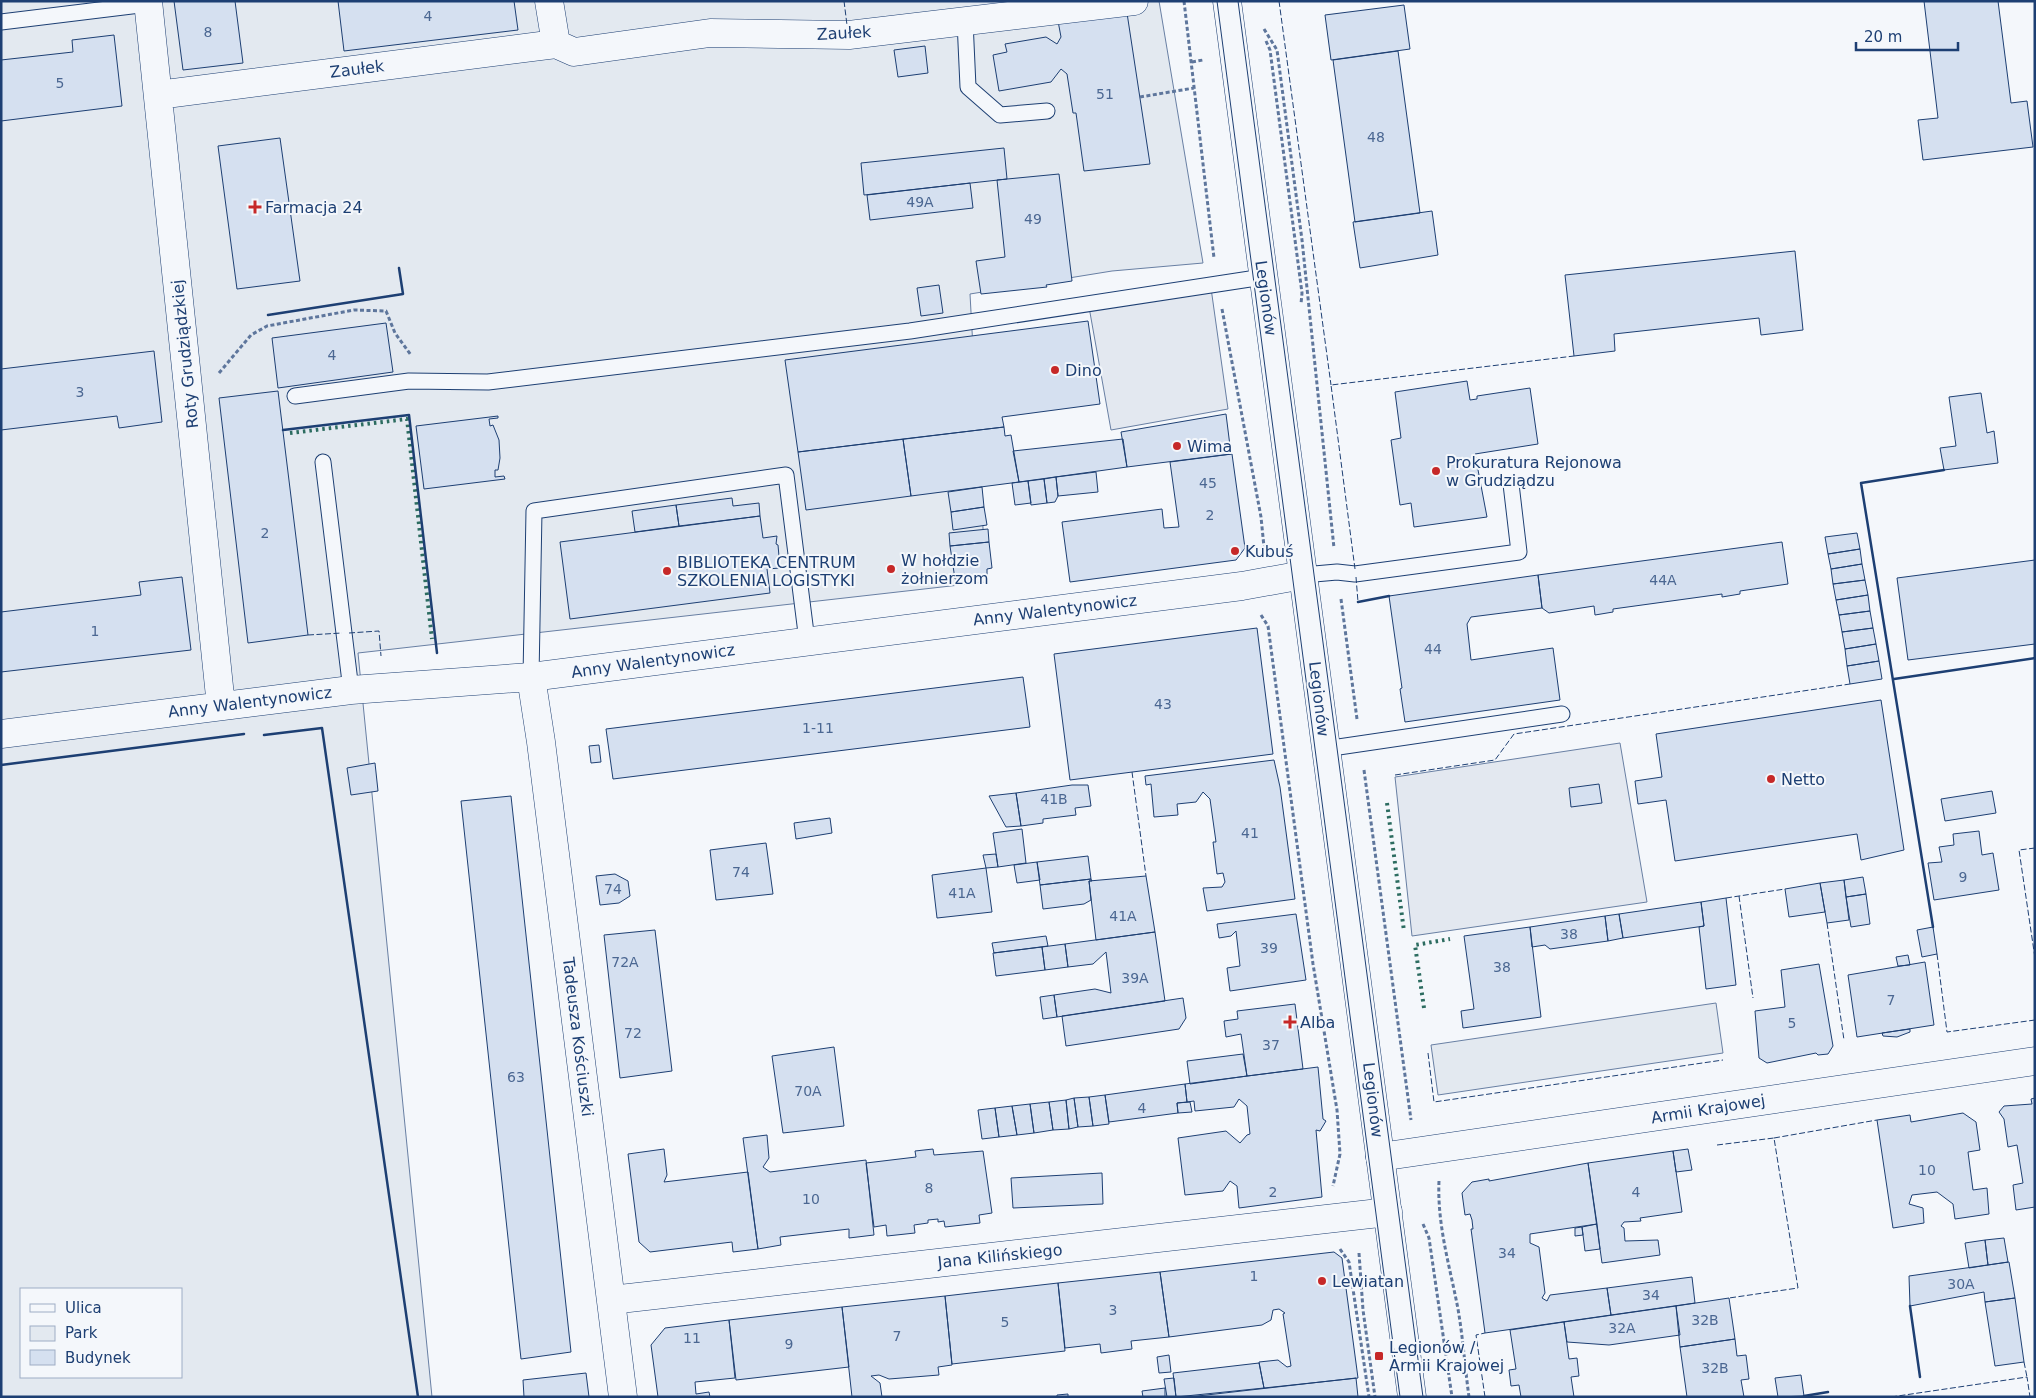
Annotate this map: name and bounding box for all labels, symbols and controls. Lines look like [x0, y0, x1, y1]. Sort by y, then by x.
house number: 4 [424, 8, 433, 24]
scale bar [1856, 20, 1958, 52]
street label: Zaułek [816, 22, 872, 44]
house number: 8 [204, 24, 212, 40]
text: 20 m [1864, 28, 1902, 46]
street label: Zaułek [329, 56, 386, 82]
house number: 5 [56, 75, 64, 91]
house number: 51 [1096, 86, 1114, 102]
house number: 48 [1367, 129, 1385, 145]
house number: 49A [906, 194, 934, 210]
place label: Farmacja 24 [265, 198, 363, 217]
marker: Farmacja 24 [249, 201, 261, 213]
house number: 49 [1024, 211, 1042, 227]
street label: Legionów [1251, 259, 1281, 337]
street label: Roty Grudziądzkiej [168, 279, 202, 429]
house number: 4 [328, 347, 337, 363]
place label: Dino [1065, 361, 1102, 380]
marker: Dino [1049, 364, 1061, 376]
house number: 3 [76, 384, 84, 400]
place label: Wima [1187, 437, 1232, 456]
marker: Wima [1171, 440, 1183, 452]
place label: Prokuratura Rejonowa w Grudziądzu [1446, 453, 1622, 490]
marker: Prokuratura Rejonowa w Grudziądzu [1430, 465, 1442, 477]
house number: 45 [1199, 475, 1217, 491]
house number: 2 [1206, 507, 1214, 523]
house number: 2 [261, 525, 269, 541]
place label: Kubuś [1245, 542, 1293, 561]
marker: Kubuś [1229, 545, 1241, 557]
place label: W hołdzie żołnierzom [901, 551, 989, 588]
place label: BIBLIOTEKA CENTRUM SZKOLENIA LOGISTYKI [677, 553, 856, 590]
marker: W hołdzie żołnierzom [885, 563, 897, 575]
marker: BIBLIOTEKA CENTRUM SZKOLENIA LOGISTYKI [661, 565, 673, 577]
house number: 44A [1649, 572, 1677, 588]
street label: Anny Walentynowicz [972, 591, 1138, 629]
house number: 1 [91, 623, 99, 639]
street label: Anny Walentynowicz [570, 640, 736, 682]
house number: 44 [1424, 641, 1442, 657]
street label: Legionów [1305, 660, 1333, 738]
street label: Anny Walentynowicz [167, 683, 333, 721]
house number: 43 [1154, 696, 1172, 712]
house number: 1-11 [802, 720, 834, 736]
place label: Netto [1781, 770, 1825, 789]
marker: Netto [1765, 773, 1777, 785]
house number: 41B [1040, 791, 1068, 807]
house number: 41 [1241, 825, 1259, 841]
house number: 74 [732, 864, 750, 880]
house number: 9 [1959, 869, 1967, 885]
house number: 74 [604, 881, 622, 897]
house number: 41A [948, 885, 976, 901]
house number: 41A [1109, 908, 1137, 924]
house number: 38 [1560, 926, 1578, 942]
house number: 39 [1260, 940, 1278, 956]
house number: 72A [611, 954, 639, 970]
street label: Tadeusza Kościuszki [559, 955, 597, 1118]
house number: 38 [1493, 959, 1511, 975]
house number: 39A [1121, 970, 1149, 986]
house number: 7 [1887, 992, 1895, 1008]
place label: Alba [1300, 1013, 1335, 1032]
house number: 5 [1788, 1015, 1796, 1031]
marker: Alba [1284, 1016, 1296, 1028]
house number: 72 [624, 1025, 642, 1041]
house number: 37 [1262, 1037, 1280, 1053]
street label: Legionów [1359, 1061, 1387, 1139]
house number: 63 [507, 1069, 525, 1085]
house number: 70A [794, 1083, 822, 1099]
street label: Armii Krajowej [1650, 1091, 1766, 1127]
house number: 4 [1138, 1100, 1147, 1116]
house number: 10 [1918, 1162, 1936, 1178]
house number: 8 [925, 1180, 933, 1196]
house number: 2 [1269, 1184, 1277, 1200]
house number: 4 [1632, 1184, 1641, 1200]
house number: 10 [802, 1191, 820, 1207]
street label: Jana Kilińskiego [936, 1240, 1063, 1272]
house number: 34 [1498, 1245, 1516, 1261]
house number: 1 [1250, 1268, 1258, 1284]
place label: Lewiatan [1332, 1272, 1404, 1291]
marker: Lewiatan [1316, 1275, 1328, 1287]
house number: 30A [1947, 1276, 1975, 1292]
house number: 34 [1642, 1287, 1660, 1303]
legend [20, 1288, 182, 1378]
text: Ulica [65, 1299, 102, 1317]
house number: 3 [1109, 1302, 1117, 1318]
house number: 32B [1691, 1312, 1719, 1328]
house number: 5 [1001, 1314, 1009, 1330]
house number: 32A [1608, 1320, 1636, 1336]
text: Park [65, 1324, 98, 1342]
house number: 7 [893, 1328, 901, 1344]
house number: 11 [683, 1330, 701, 1346]
house number: 9 [785, 1336, 793, 1352]
place label: Legionów / Armii Krajowej [1389, 1338, 1504, 1375]
text: Budynek [65, 1349, 131, 1367]
marker: Legionów / Armii Krajowej [1373, 1350, 1385, 1362]
house number: 32B [1701, 1360, 1729, 1376]

